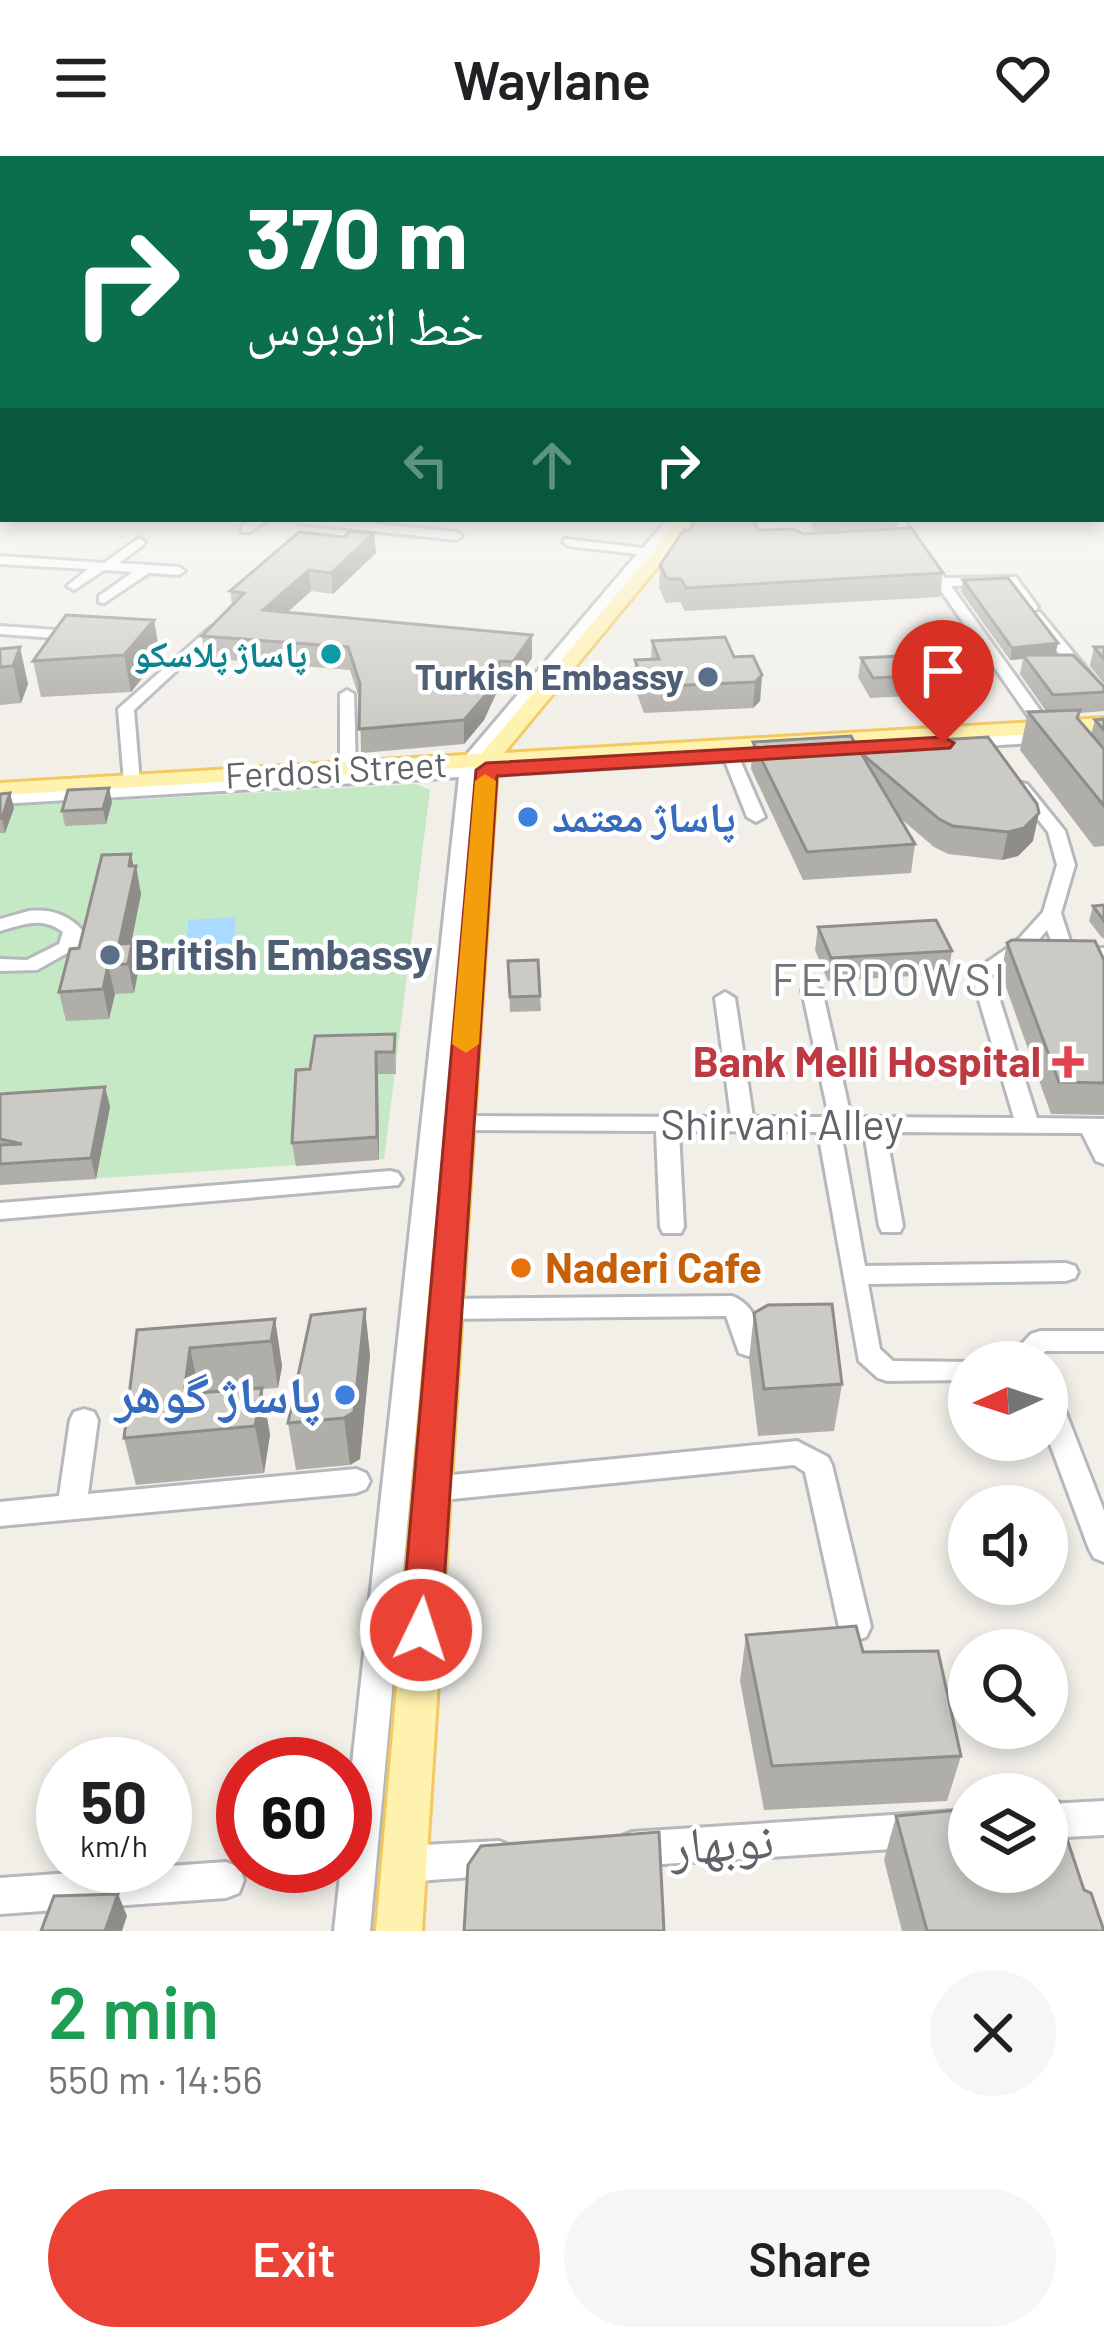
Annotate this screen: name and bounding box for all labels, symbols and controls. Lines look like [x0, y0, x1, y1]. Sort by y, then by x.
icon: menu [48, 45, 114, 111]
icon: heart [990, 45, 1056, 111]
text: Waylane [453, 46, 651, 111]
text: 370 m [246, 185, 468, 286]
icon: right [48, 204, 204, 360]
text: خط اتوبوس [246, 291, 484, 356]
icon: left [393, 432, 459, 498]
icon: ahead [519, 432, 585, 498]
icon: right [645, 432, 711, 498]
pin [892, 620, 994, 743]
place label: پاساژ پلاسکو [133, 631, 307, 676]
icon: arrive [910, 638, 976, 704]
marker: پاساژ پلاسکو [318, 641, 344, 667]
place label: Turkish Embassy [415, 654, 684, 697]
marker: Turkish Embassy [695, 664, 721, 690]
street label: Ferdosi Street [224, 741, 448, 796]
place label: پاساژ معتمد [552, 790, 736, 843]
marker: پاساژ معتمد [515, 804, 541, 830]
place label: British Embassy [134, 928, 433, 979]
marker: British Embassy [97, 942, 123, 968]
district label: FERDOWSI [772, 951, 1008, 1005]
place label: Bank Melli Hospital [693, 1035, 1041, 1085]
marker: Bank Melli Hospital [1052, 1046, 1084, 1078]
street label: Shirvani Alley [660, 1098, 904, 1149]
place label: Naderi Cafe [545, 1241, 762, 1291]
marker: Naderi Cafe [508, 1255, 534, 1281]
north arrow [948, 1341, 1068, 1461]
map controls [948, 1341, 1068, 1893]
place label: پاساژ گوهر [113, 1362, 321, 1427]
marker: پاساژ گوهر [332, 1382, 358, 1408]
button: sound [948, 1485, 1068, 1605]
position arrow [358, 1567, 484, 1693]
button: search [948, 1629, 1068, 1749]
speed limit sign: 60 [216, 1737, 372, 1893]
text: 50 [81, 1764, 147, 1836]
button: layers [948, 1773, 1068, 1893]
street label: نوبهار [666, 1806, 776, 1876]
text: km/h [80, 1827, 148, 1863]
text: 2 min [48, 1967, 219, 2053]
button: close [930, 1970, 1056, 2096]
text: 550 m · 14:56 [48, 2055, 262, 2102]
button: Exit [48, 2189, 540, 2327]
button: Share [564, 2189, 1056, 2327]

